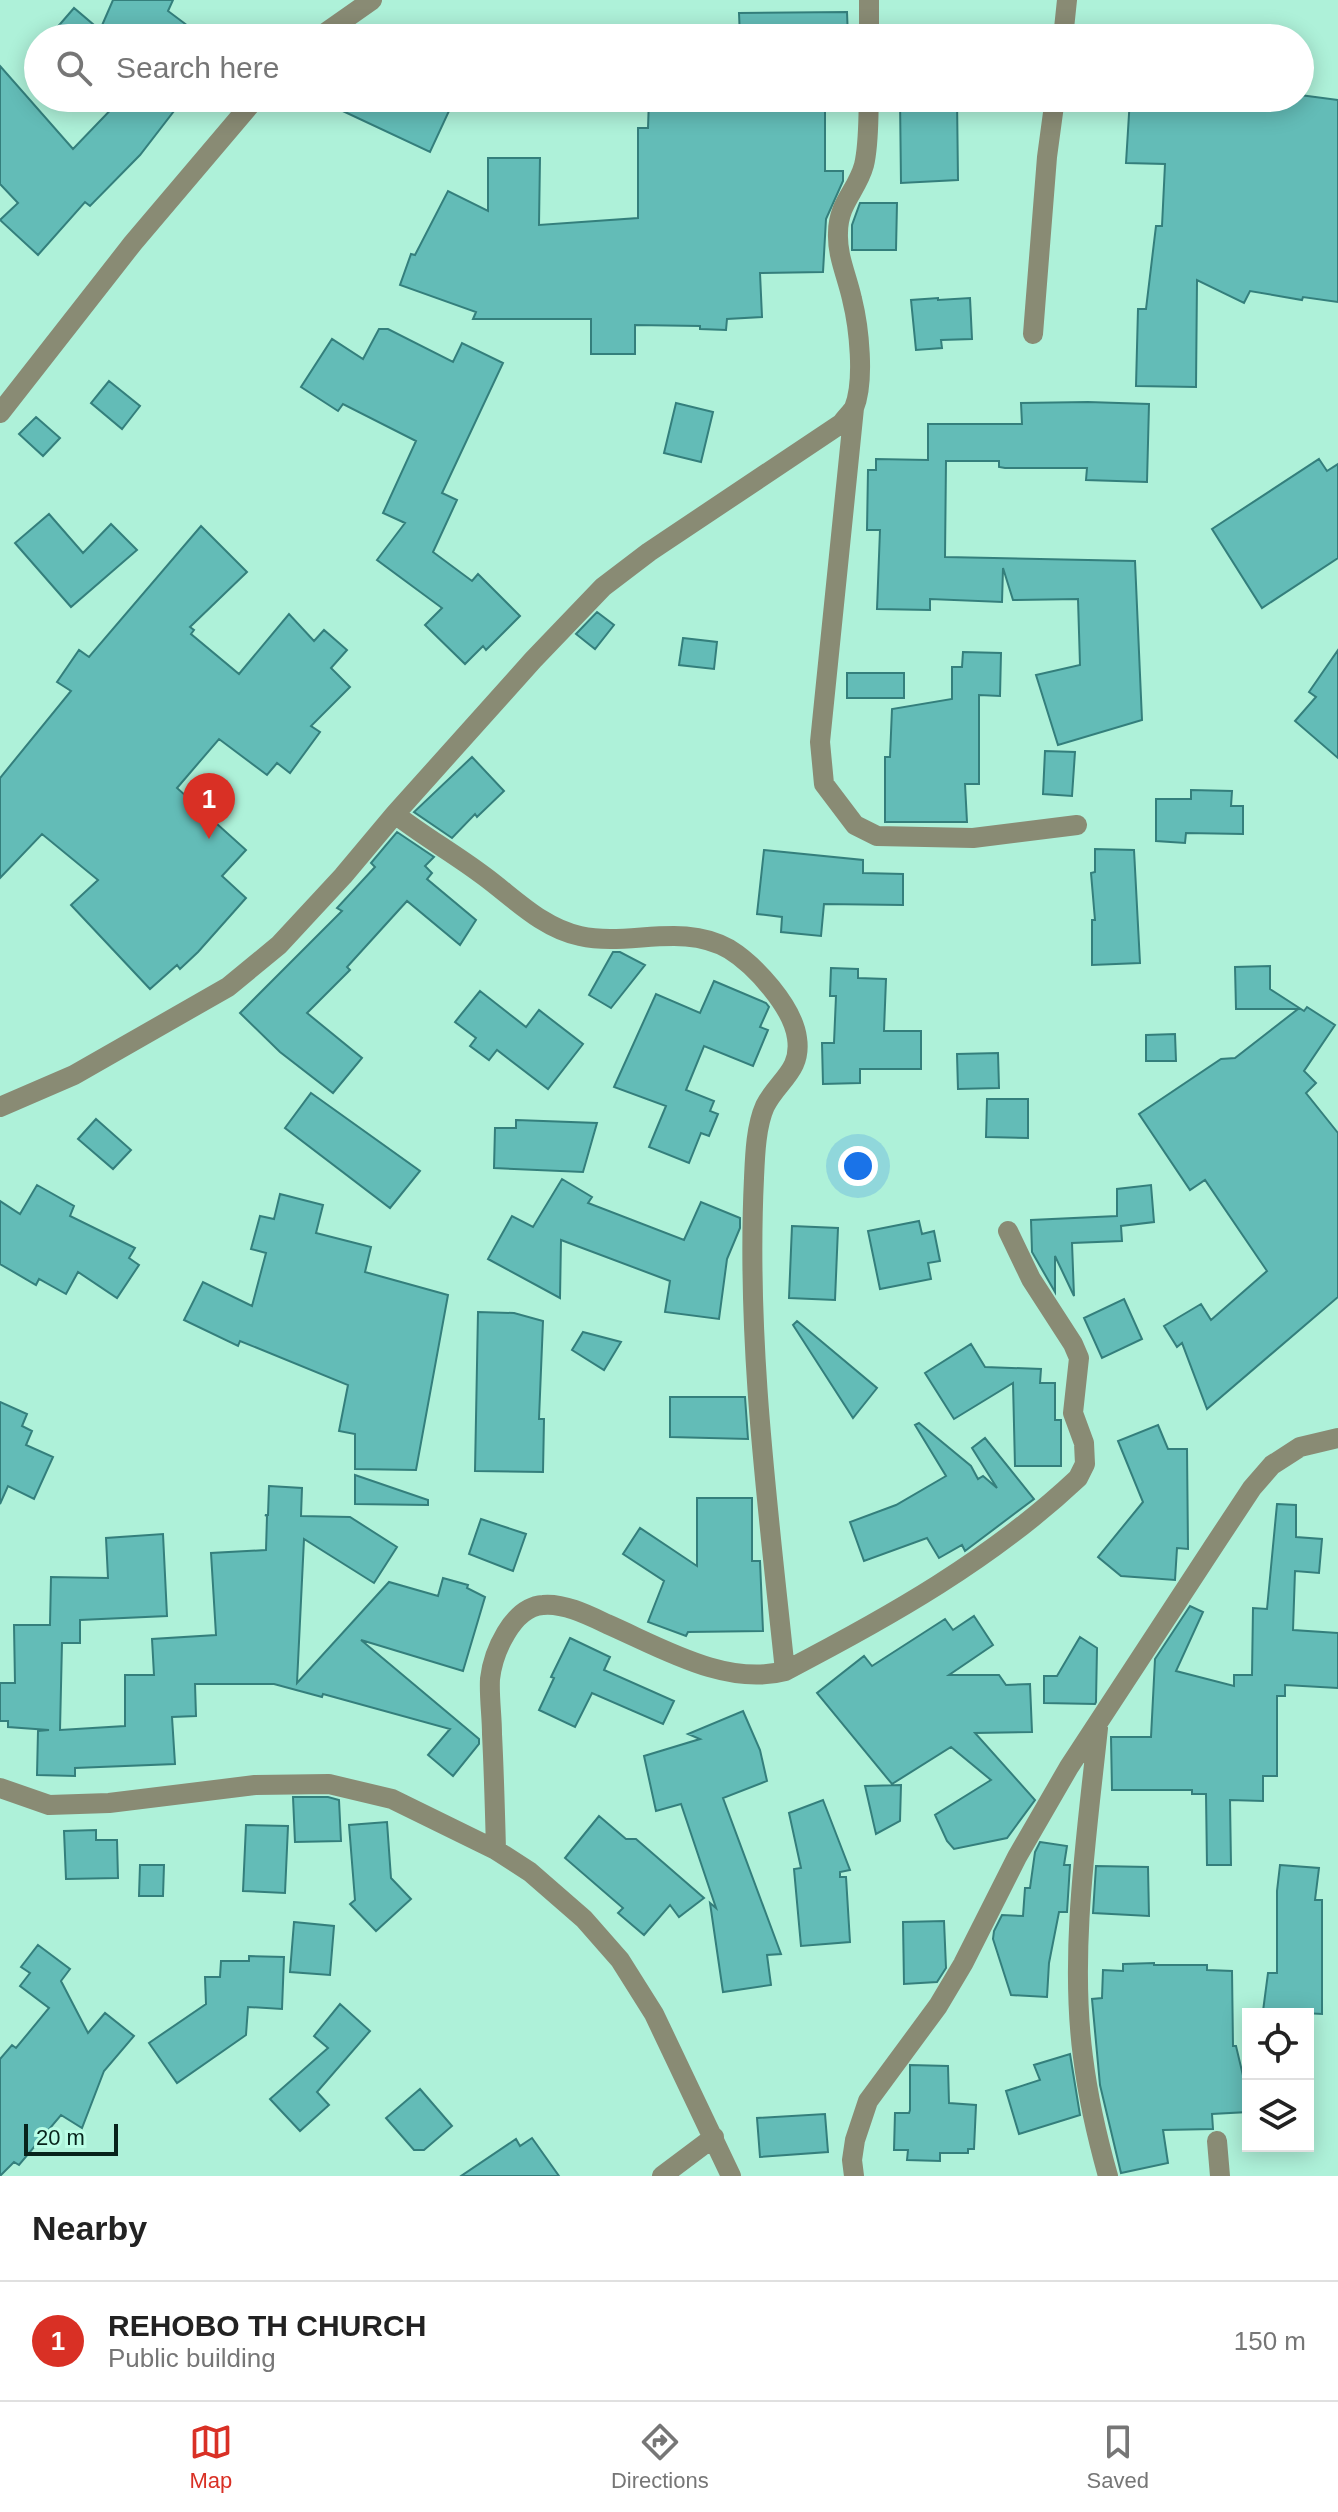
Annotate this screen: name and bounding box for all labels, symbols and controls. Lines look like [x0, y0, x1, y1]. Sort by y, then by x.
search box [24, 24, 1314, 112]
icon: search [52, 46, 96, 90]
text: Search here [116, 51, 279, 84]
pin: 1 [183, 773, 235, 839]
your location [838, 1146, 878, 1186]
map controls [1242, 2008, 1314, 2152]
button: locate [1242, 2008, 1314, 2080]
button: layers [1242, 2080, 1314, 2152]
scale bar [24, 2120, 118, 2156]
text: 20 m [36, 2125, 85, 2150]
text: Nearby [32, 2209, 147, 2247]
text: REHOBO TH CHURCH [108, 2309, 426, 2342]
text: 1 [51, 2326, 65, 2356]
text: 150 m [1234, 2326, 1306, 2356]
text: Public building [108, 2343, 276, 2373]
tab: Map [189, 2420, 233, 2494]
tab: Directions [611, 2420, 709, 2494]
tab: Saved [1087, 2420, 1149, 2494]

